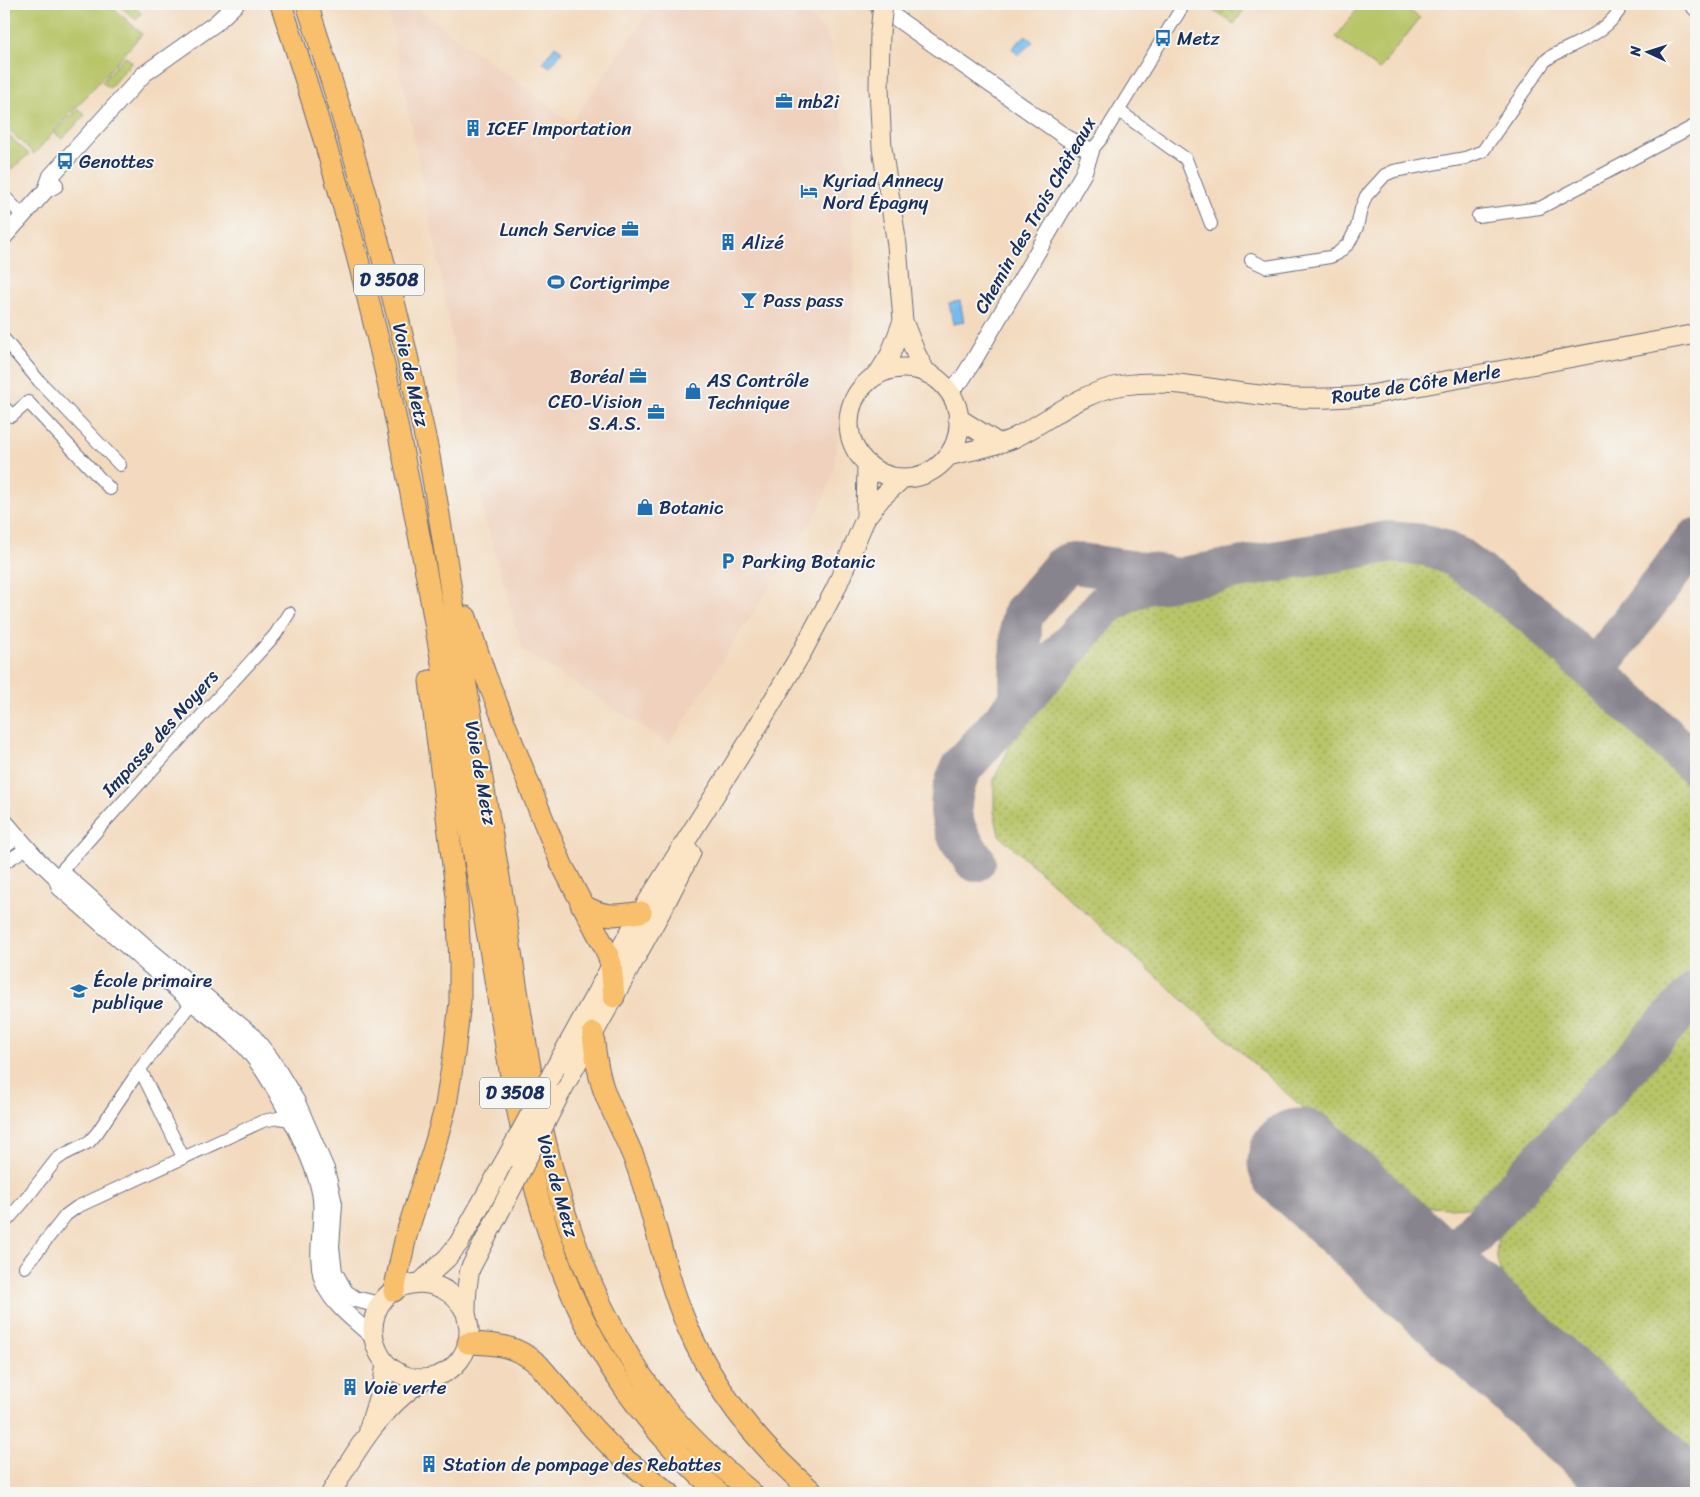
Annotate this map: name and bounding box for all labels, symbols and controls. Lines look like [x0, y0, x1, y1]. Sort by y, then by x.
place label: Metz [1177, 22, 1221, 55]
bus stop icon: Metz [1153, 28, 1173, 48]
north arrow [1622, 28, 1672, 78]
text: N [1623, 45, 1648, 58]
place label: mb2i [798, 85, 840, 118]
office icon: mb2i [774, 91, 794, 111]
street label: Chemin des Trois Châteaux [965, 110, 1105, 320]
place label: ICEF Importation [486, 112, 632, 145]
building icon: ICEF Importation [463, 118, 483, 138]
place label: Genottes [79, 145, 154, 178]
bus stop icon: Genottes [55, 151, 75, 171]
place label: Kyriad Annecy Nord Épagny [823, 164, 944, 219]
hotel icon: Kyriad Annecy Nord Épagny [799, 181, 819, 201]
place label: Lunch Service [500, 213, 616, 246]
office icon: Lunch Service [620, 219, 640, 239]
place label: Alizé [741, 226, 784, 259]
building icon: Alizé [718, 232, 738, 252]
road number: D 3508 [354, 264, 424, 296]
place label: Cortigrimpe [570, 266, 670, 299]
sports icon: Cortigrimpe [546, 272, 566, 292]
place label: Pass pass [763, 284, 844, 317]
bar icon: Pass pass [739, 290, 759, 310]
street label: Voie de Metz [383, 320, 439, 431]
street label: Route de Côte Merle [1329, 354, 1503, 414]
place label: Boréal [570, 360, 625, 393]
place label: AS Contrôle Technique [706, 364, 809, 419]
office icon: Boréal [628, 366, 648, 386]
shop icon: AS Contrôle Technique [683, 381, 703, 401]
place label: CEO-Vision S.A.S. [548, 385, 642, 440]
office icon: CEO-Vision S.A.S. [646, 402, 666, 422]
place label: Botanic [659, 491, 724, 524]
shop icon: Botanic [635, 497, 655, 517]
place label: Parking Botanic [742, 545, 876, 578]
parking icon: Parking Botanic [718, 551, 738, 571]
street label: Impasse des Noyers [93, 661, 227, 805]
street label: Voie de Metz [456, 718, 507, 829]
place label: École primaire publique [92, 964, 212, 1019]
school or university icon: École primaire publique [69, 981, 89, 1001]
road number: D 3508 [480, 1078, 550, 1108]
street label: Voie de Metz [528, 1131, 589, 1242]
place label: Voie verte [364, 1371, 447, 1404]
building icon: Voie verte [340, 1377, 360, 1397]
place label: Station de pompage des Rebattes [443, 1448, 721, 1481]
building icon: Station de pompage des Rebattes [419, 1454, 439, 1474]

